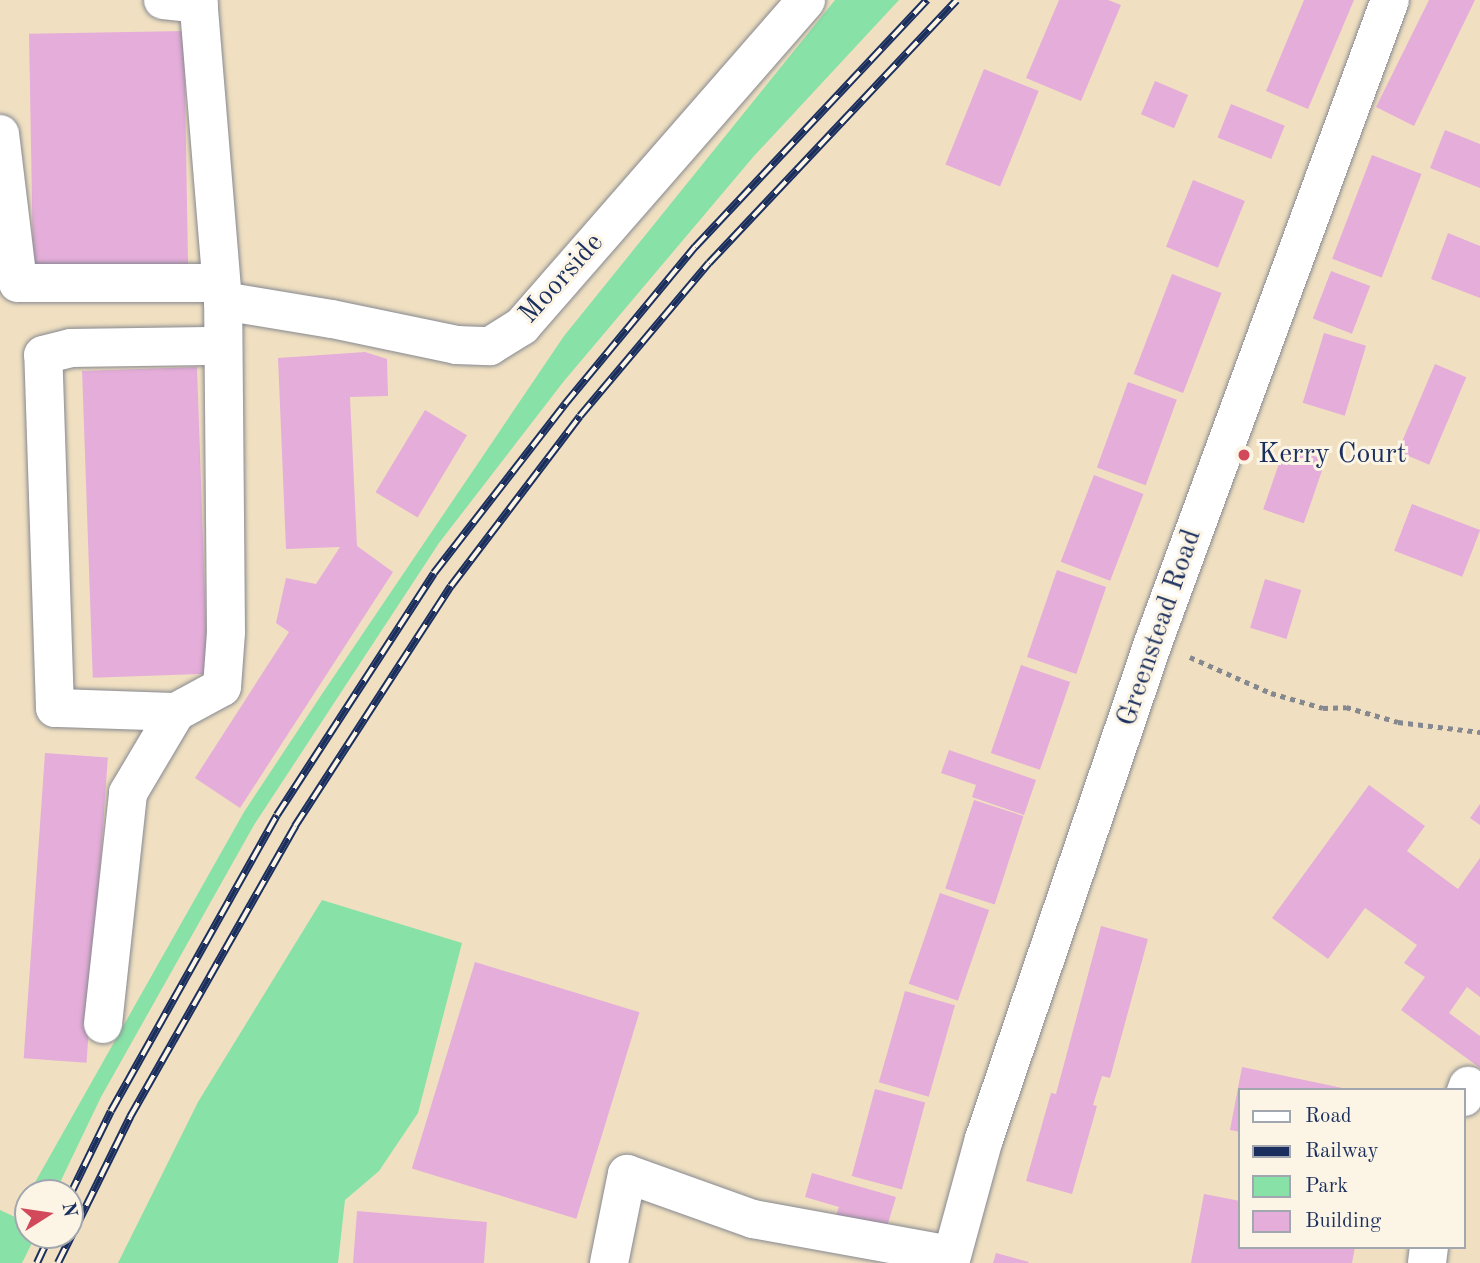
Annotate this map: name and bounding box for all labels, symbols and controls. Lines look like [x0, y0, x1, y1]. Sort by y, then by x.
street label: Moorside [513, 227, 611, 331]
place label: Kerry Court [1258, 438, 1407, 472]
marker: Kerry Court [1236, 447, 1252, 463]
street label: Greenstead Road [1111, 525, 1209, 731]
legend [1238, 1088, 1466, 1249]
text: Road [1305, 1106, 1352, 1127]
text: Railway [1305, 1141, 1379, 1162]
text: Park [1305, 1176, 1348, 1197]
north arrow [14, 1179, 84, 1249]
text: N [57, 1201, 79, 1219]
text: Building [1305, 1211, 1381, 1232]

